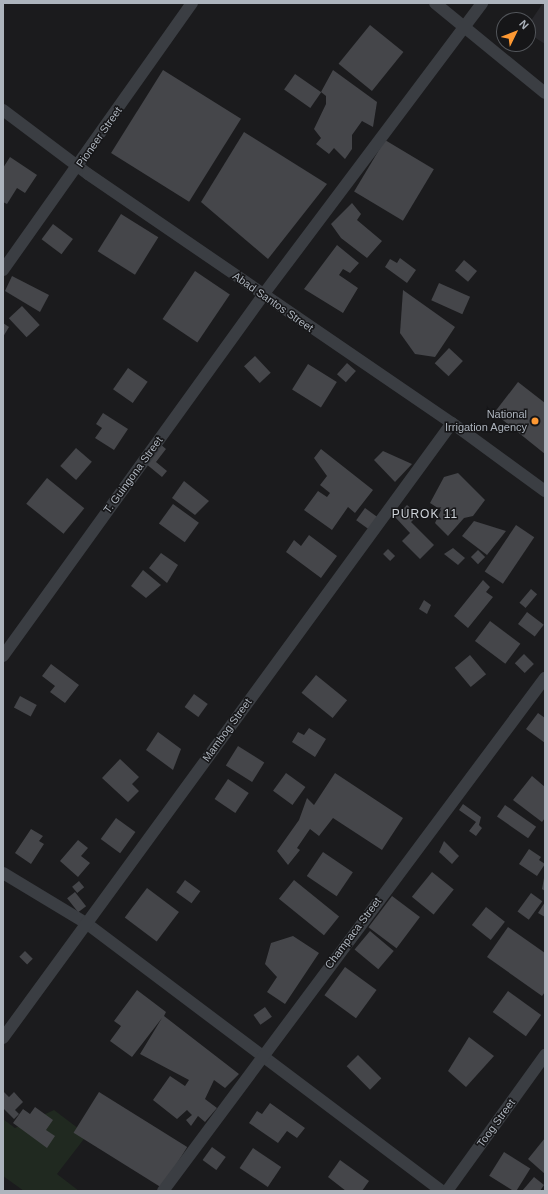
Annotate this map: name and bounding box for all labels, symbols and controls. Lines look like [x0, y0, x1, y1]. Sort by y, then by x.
north arrow [496, 12, 536, 52]
text: N [517, 17, 531, 31]
street label: Pioneer Street [73, 104, 125, 170]
street label: Abad Santos Street [230, 269, 316, 335]
place label: National Irrigation Agency [444, 408, 527, 434]
marker: National Irrigation Agency [530, 416, 540, 426]
street label: T. Guingona Street [101, 434, 165, 516]
district label: PUROK 11 [392, 508, 458, 522]
street label: Mambog Street [200, 696, 254, 764]
street label: Champaca Street [322, 895, 384, 971]
street label: Toog Street [474, 1096, 518, 1150]

